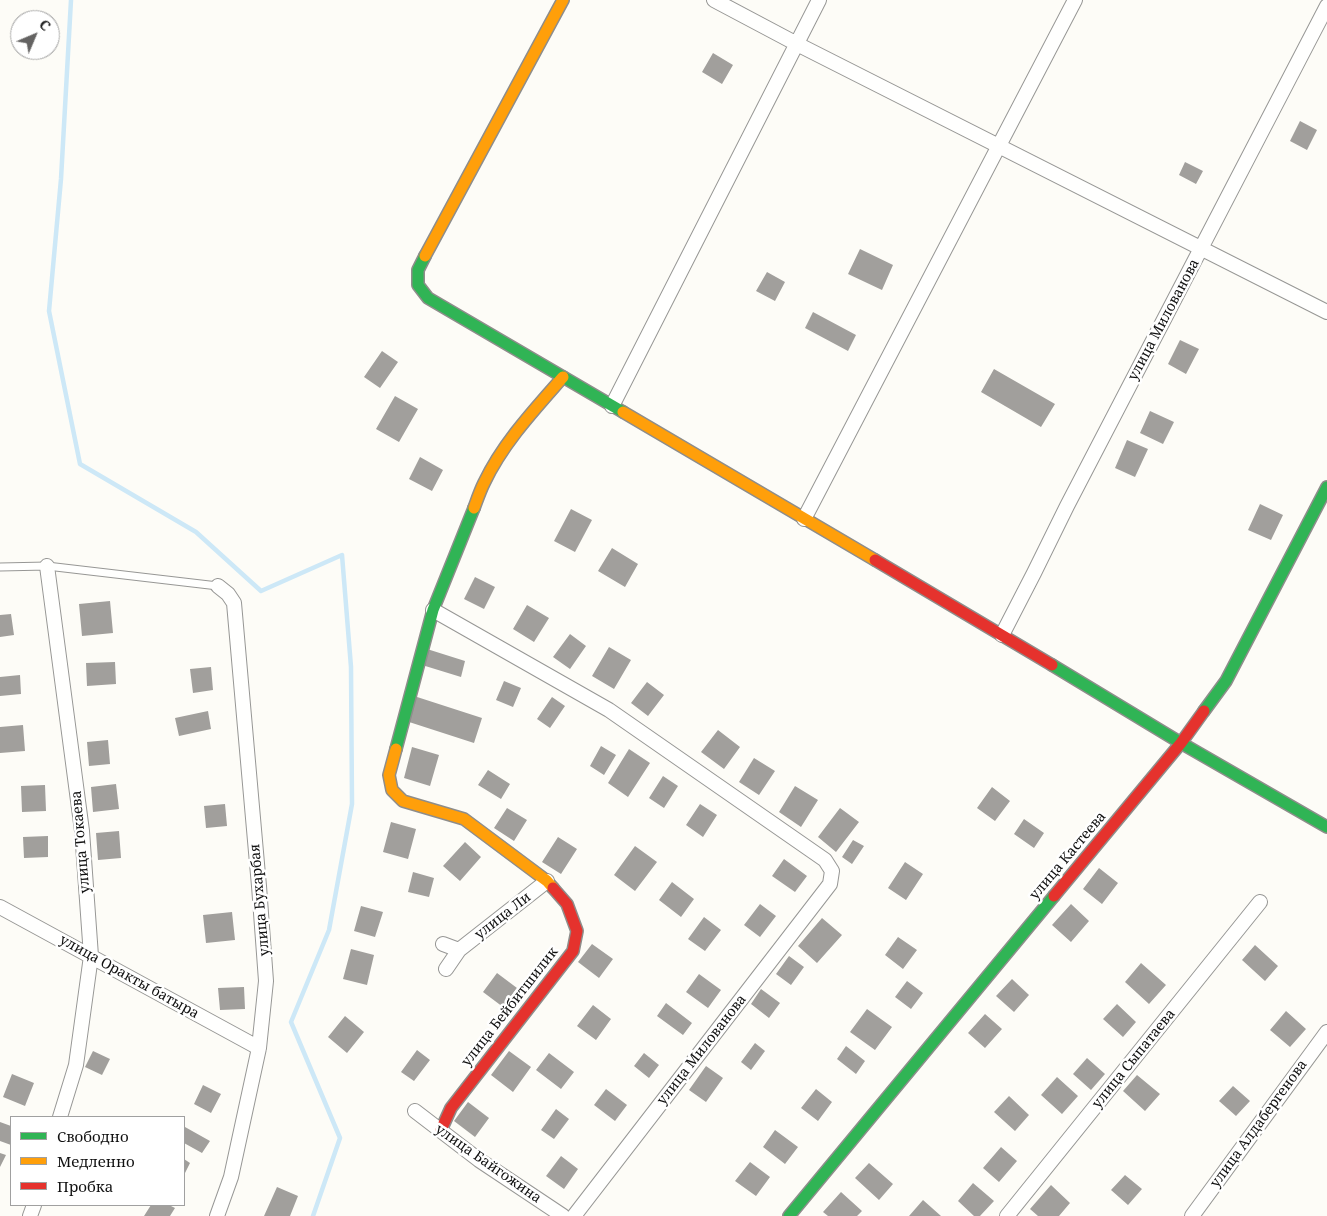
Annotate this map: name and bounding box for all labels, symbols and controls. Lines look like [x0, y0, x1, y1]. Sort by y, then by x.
north arrow [10, 10, 60, 60]
text: С [35, 15, 55, 35]
street label: улица Милованова [1125, 256, 1203, 384]
street label: улица Токаева [68, 790, 94, 894]
street label: улица Кастеева [1026, 809, 1110, 903]
street label: улица Бухарбая [247, 843, 273, 957]
street label: улица Ли [472, 889, 534, 943]
street label: улица Оракты батыра [56, 932, 202, 1022]
street label: улица Бейбитшилик [458, 944, 562, 1070]
street label: улица Милованова [654, 992, 750, 1108]
street label: улица Сыпатаева [1089, 1006, 1179, 1112]
street label: улица Алдабергенова [1207, 1057, 1311, 1191]
legend [10, 1116, 185, 1206]
street label: улица Байгожина [432, 1121, 544, 1207]
text: Свободно [57, 1126, 129, 1146]
text: Медленно [57, 1151, 135, 1171]
text: Пробка [57, 1176, 113, 1196]

